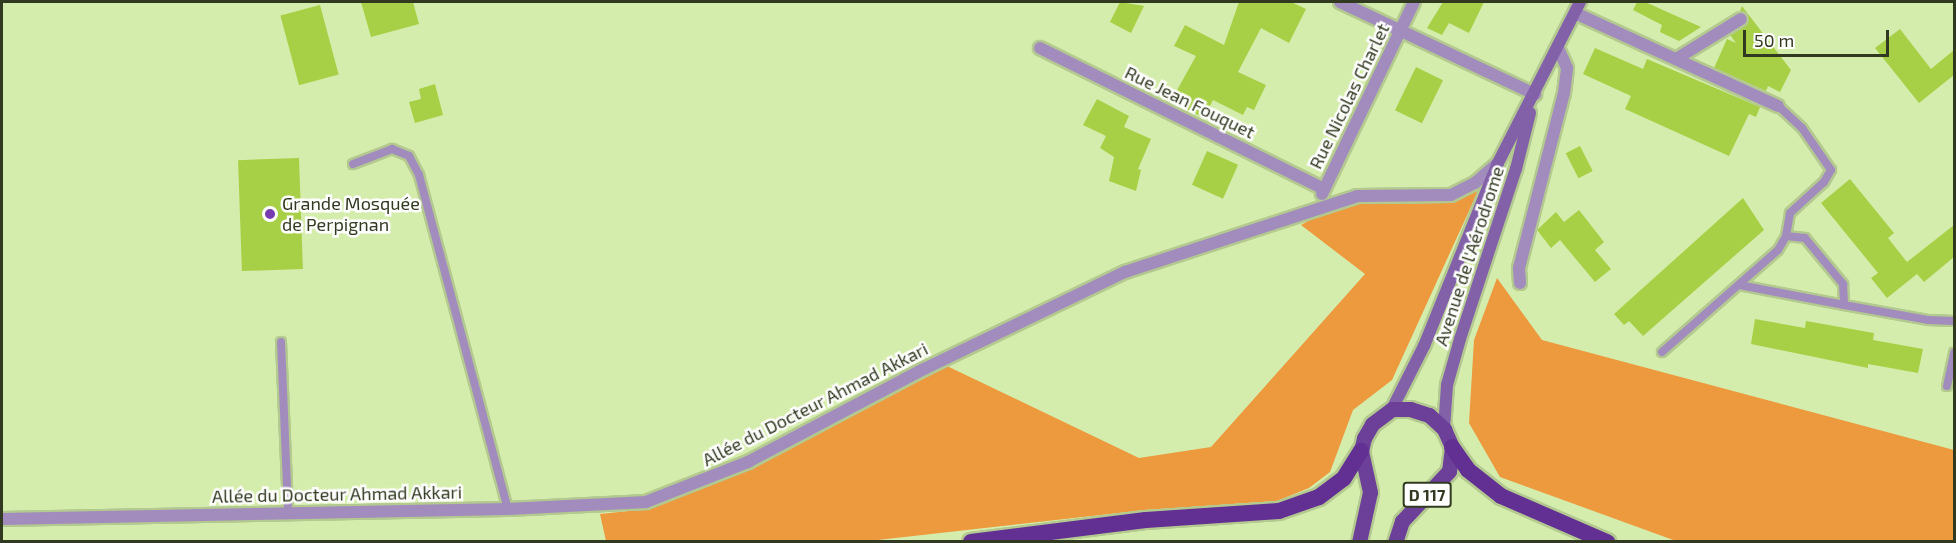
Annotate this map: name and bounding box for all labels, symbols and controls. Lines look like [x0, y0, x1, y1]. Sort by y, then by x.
scale bar [1746, 18, 1892, 56]
street label: Rue Nicolas Charlet [1304, 20, 1394, 172]
text: 50 m [1754, 29, 1794, 51]
street label: Rue Jean Fouquet [1121, 61, 1259, 143]
street label: Avenue de l'Aérodrome [1430, 164, 1508, 348]
place label: Grande Mosquée de Perpignan [282, 193, 420, 236]
marker: Grande Mosquée de Perpignan [263, 207, 277, 221]
street label: Allée du Docteur Ahmad Akkari [698, 337, 932, 471]
street label: Allée du Docteur Ahmad Akkari [211, 481, 463, 507]
road number: D 117 [1402, 482, 1452, 508]

